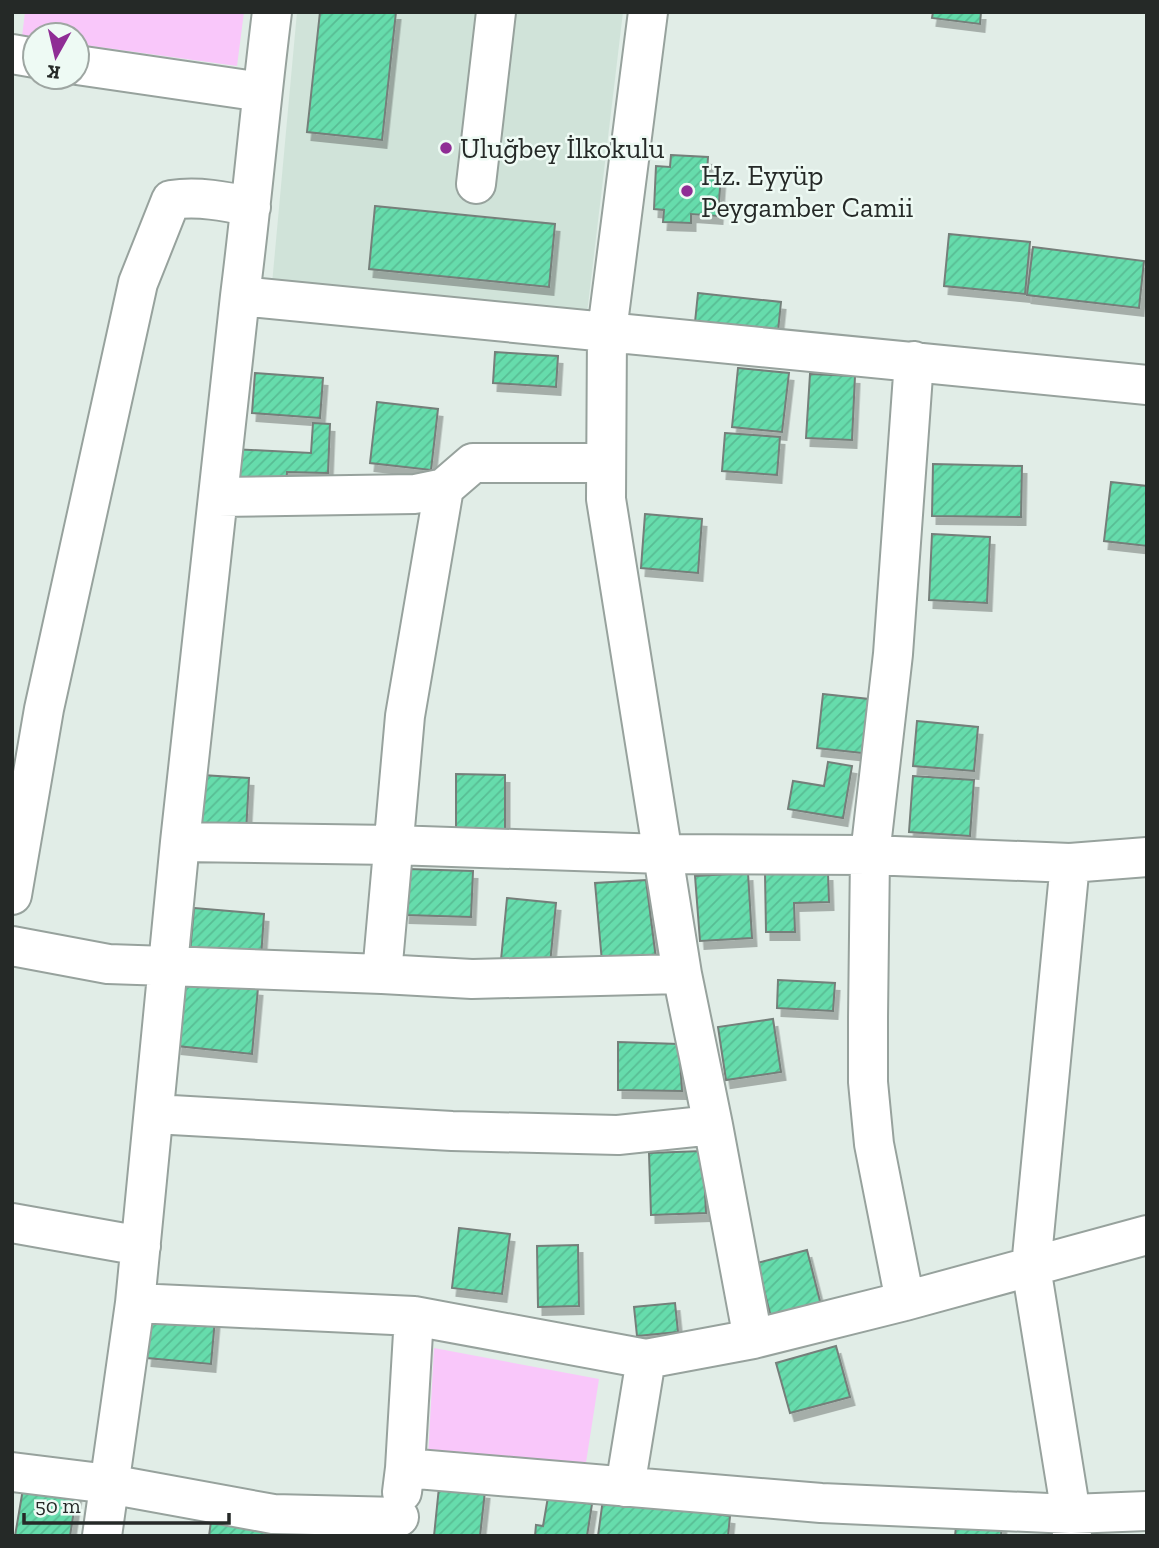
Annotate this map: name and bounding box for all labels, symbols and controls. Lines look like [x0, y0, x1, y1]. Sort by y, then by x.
north arrow [21, 21, 91, 91]
text: K [46, 60, 62, 85]
place label: Uluğbey İlkokulu [460, 132, 665, 165]
marker: Uluğbey İlkokulu [438, 140, 454, 156]
place label: Hz. Eyyüp Peygamber Camii [701, 159, 913, 224]
marker: Hz. Eyyüp Peygamber Camii [679, 183, 695, 199]
scale bar [24, 1482, 229, 1526]
text: 50 m [35, 1493, 81, 1518]

